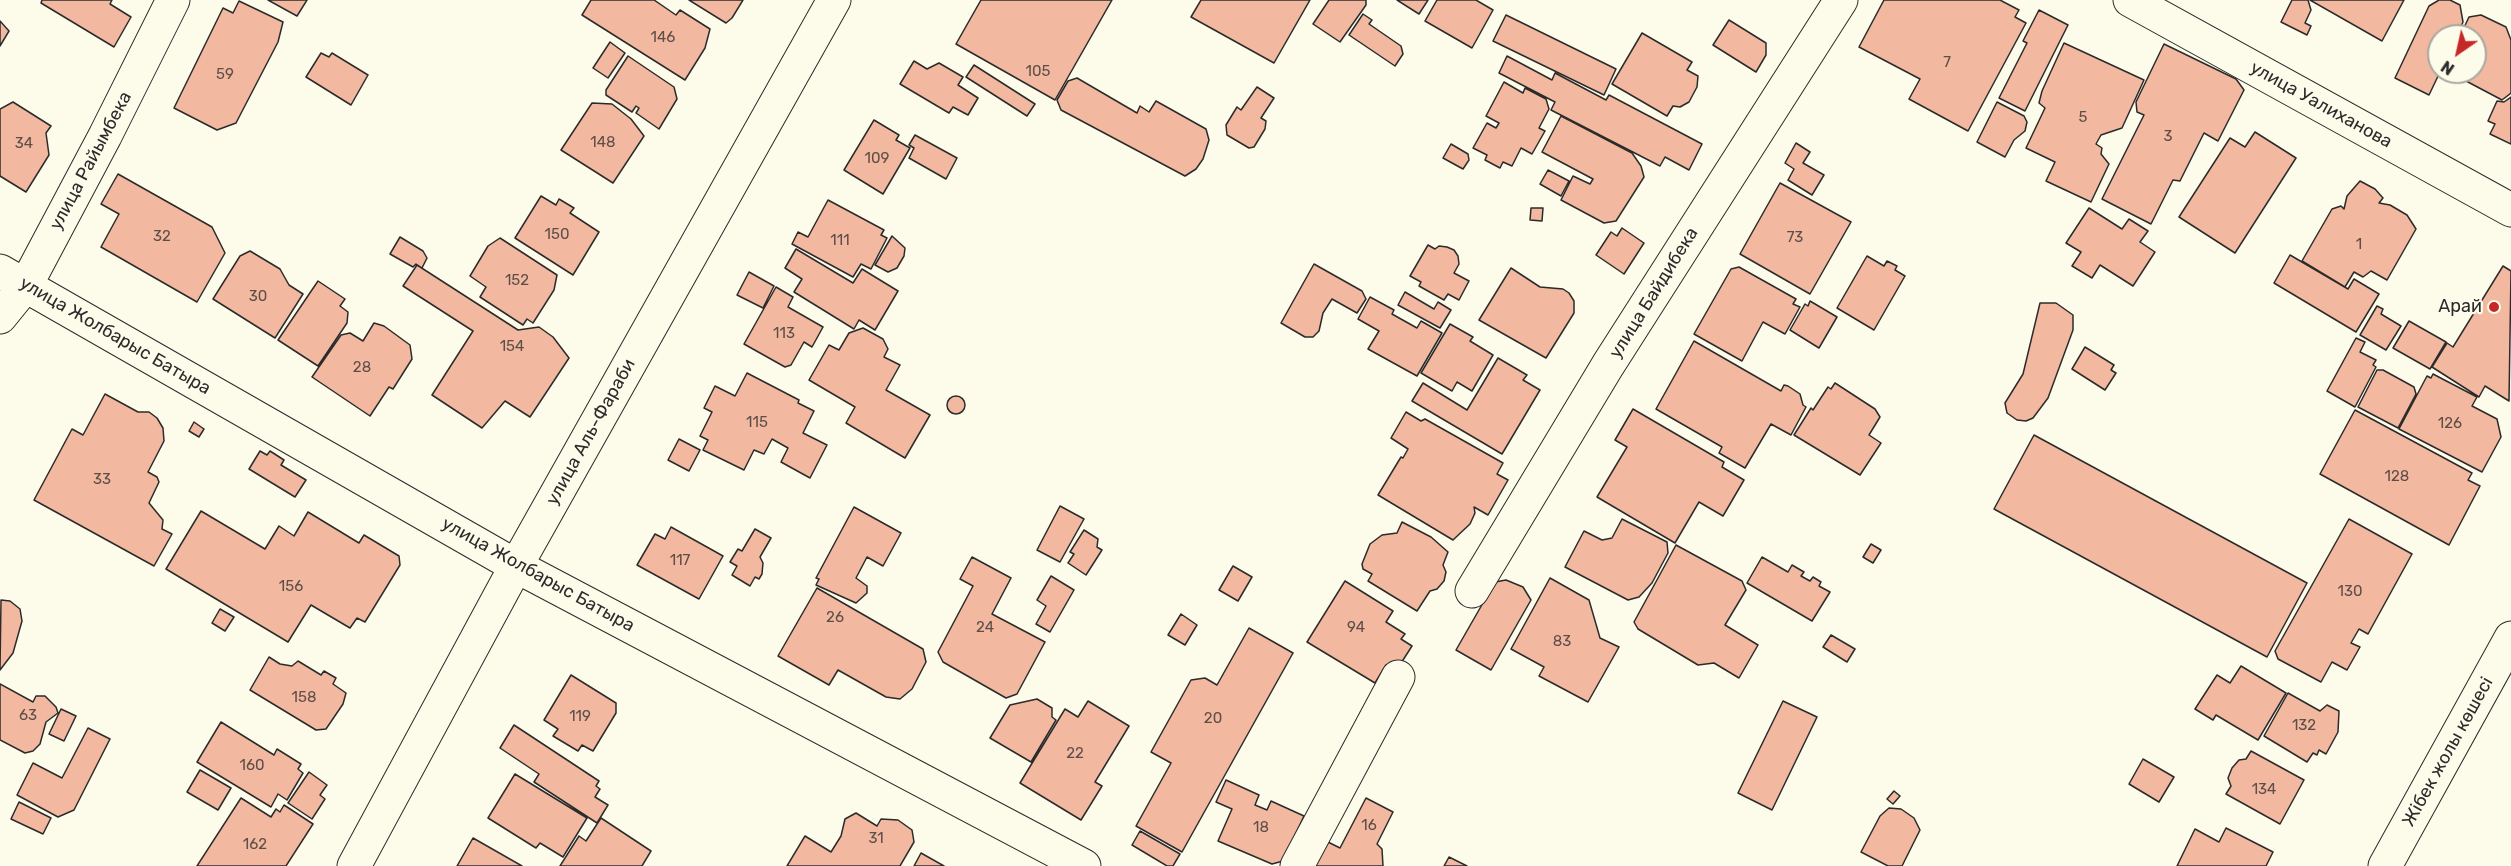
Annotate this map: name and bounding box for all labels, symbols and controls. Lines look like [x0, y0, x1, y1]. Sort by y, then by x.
north arrow [2427, 24, 2487, 84]
house number: 146 [651, 29, 675, 47]
house number: 7 [1943, 54, 1951, 72]
street label: улица Уалиханова [2246, 57, 2396, 153]
text: N [2438, 57, 2458, 79]
house number: 105 [1026, 63, 1050, 81]
house number: 59 [216, 66, 234, 84]
street label: улица Райымбека [45, 88, 137, 234]
house number: 5 [2079, 109, 2087, 127]
house number: 3 [2163, 128, 2173, 146]
house number: 148 [590, 134, 616, 152]
house number: 34 [15, 135, 33, 153]
house number: 109 [865, 150, 889, 168]
street label: улица Байдибека [1605, 223, 1703, 363]
house number: 150 [545, 226, 569, 244]
house number: 32 [153, 228, 171, 246]
house number: 73 [1787, 229, 1803, 247]
house number: 111 [830, 232, 850, 250]
house number: 1 [2356, 236, 2362, 254]
street label: улица Жолбарыс Батыра [16, 272, 214, 400]
house number: 152 [505, 272, 529, 290]
house number: 30 [249, 288, 267, 306]
place label: Арай [2438, 296, 2482, 318]
marker: Арай [2487, 300, 2501, 314]
house number: 113 [773, 325, 795, 343]
house number: 154 [500, 338, 524, 356]
street label: улица Аль-Фараби [542, 355, 640, 509]
house number: 28 [353, 359, 371, 377]
house number: 115 [746, 414, 768, 432]
house number: 126 [2438, 415, 2462, 433]
house number: 128 [2385, 468, 2409, 486]
house number: 33 [93, 471, 111, 489]
street label: улица Жолбарыс Батыра [438, 513, 638, 637]
house number: 117 [670, 552, 690, 570]
house number: 156 [279, 578, 303, 596]
house number: 130 [2338, 583, 2362, 601]
house number: 26 [826, 609, 844, 627]
house number: 24 [976, 619, 994, 637]
house number: 94 [1347, 619, 1365, 637]
house number: 83 [1553, 633, 1571, 651]
street label: Жібек жолы көшесі [2398, 674, 2498, 830]
house number: 158 [292, 689, 316, 707]
house number: 63 [19, 707, 37, 725]
house number: 119 [569, 708, 591, 726]
house number: 20 [1204, 710, 1222, 728]
house number: 132 [2292, 717, 2316, 735]
house number: 22 [1066, 745, 1084, 763]
house number: 160 [240, 757, 264, 775]
house number: 134 [2252, 781, 2276, 799]
house number: 16 [1361, 817, 1377, 835]
house number: 18 [1253, 819, 1269, 837]
house number: 31 [868, 830, 884, 848]
house number: 162 [243, 836, 267, 854]

